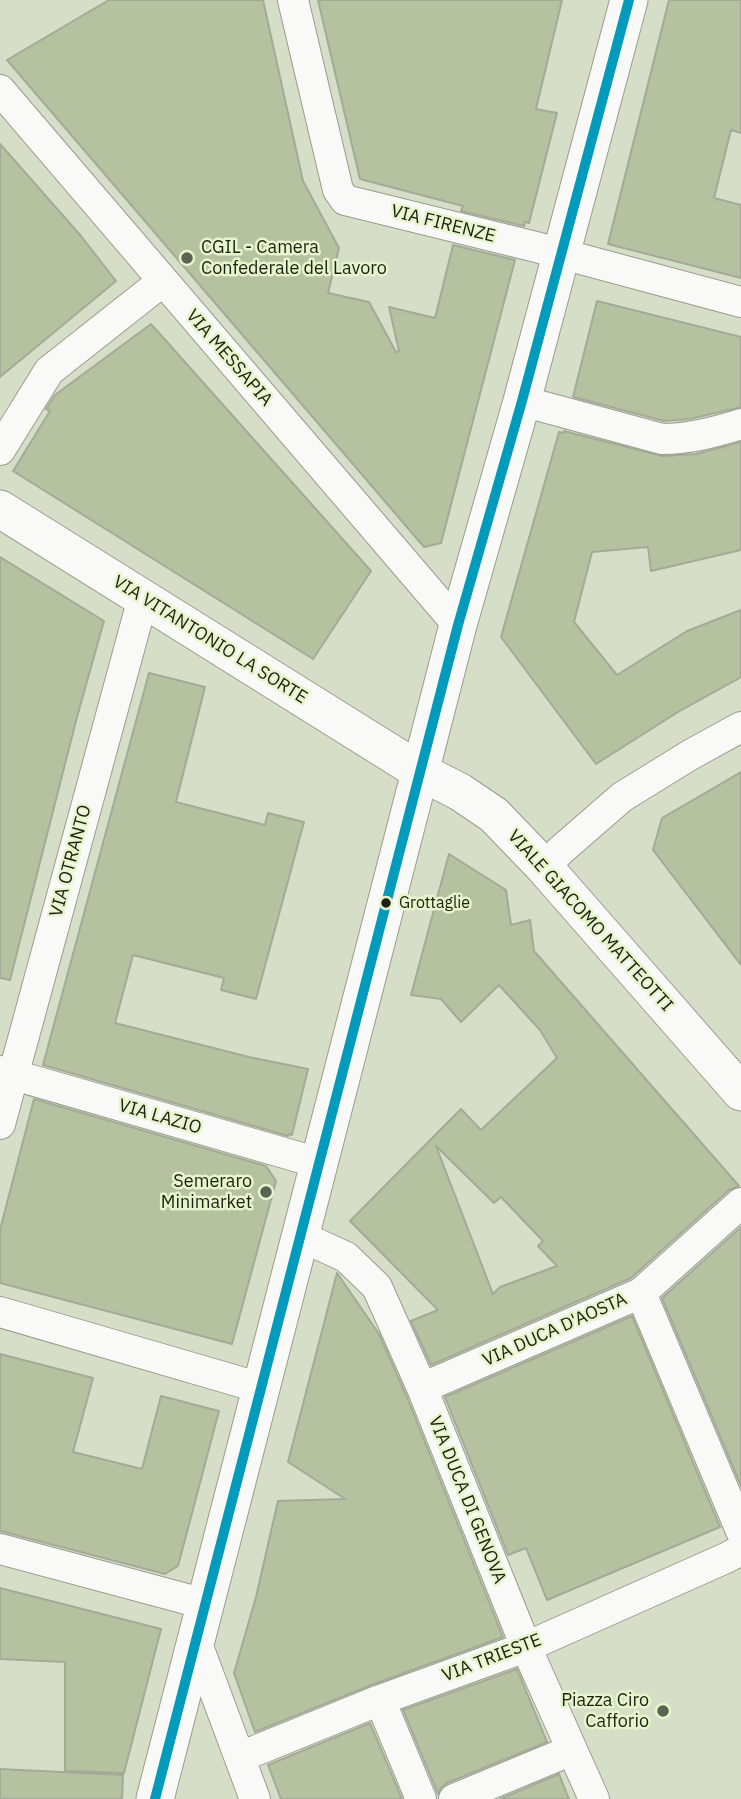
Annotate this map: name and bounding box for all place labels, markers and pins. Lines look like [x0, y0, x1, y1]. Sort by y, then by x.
place label: CGIL - Camera Confederale del Lavoro [201, 237, 387, 280]
marker: CGIL - Camera Confederale del Lavoro [179, 250, 195, 266]
place label: Grottaglie [399, 893, 470, 913]
marker: Grottaglie [379, 896, 393, 910]
place label: Semeraro Minimarket [161, 1171, 252, 1214]
marker: Semeraro Minimarket [258, 1184, 274, 1200]
place label: Piazza Ciro Cafforio [561, 1690, 649, 1732]
marker: Piazza Ciro Cafforio [655, 1703, 671, 1719]

